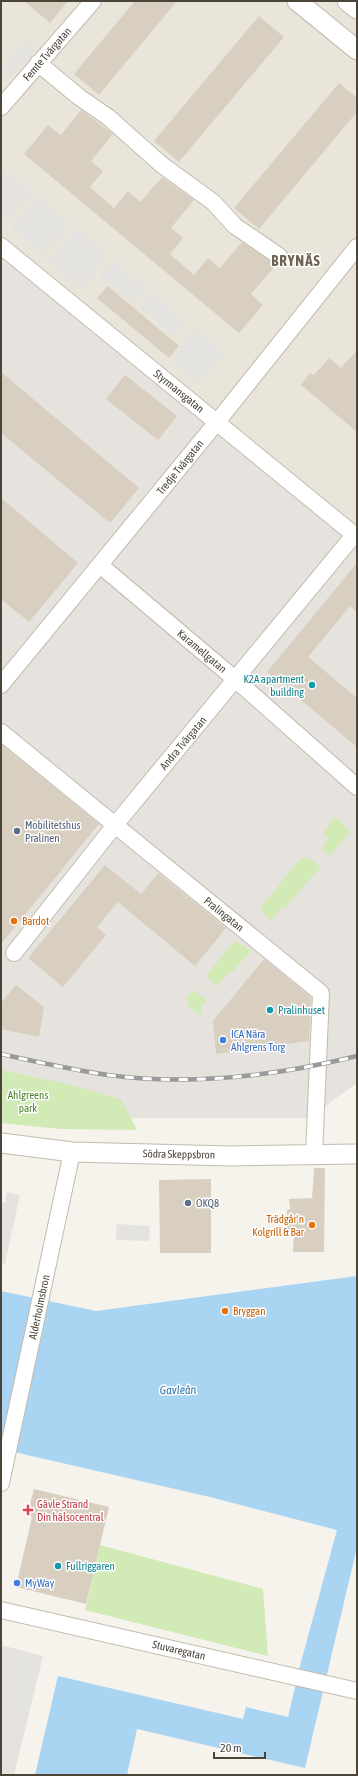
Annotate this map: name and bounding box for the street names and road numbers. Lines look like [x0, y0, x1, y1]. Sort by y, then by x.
street label: Femte Tvärgatan [21, 25, 73, 83]
street label: Styrmansgatan [151, 367, 207, 415]
street label: Tredje Tvärgatan [154, 437, 206, 497]
street label: Karamellgatan [175, 627, 229, 675]
street label: Andra Tvärgatan [157, 714, 209, 772]
street label: Pralingatan [202, 894, 246, 934]
street label: Södra Skeppsbron [143, 1147, 215, 1161]
street label: Alderholmsbron [26, 1274, 52, 1340]
street label: Stuvaregatan [151, 1638, 207, 1662]

